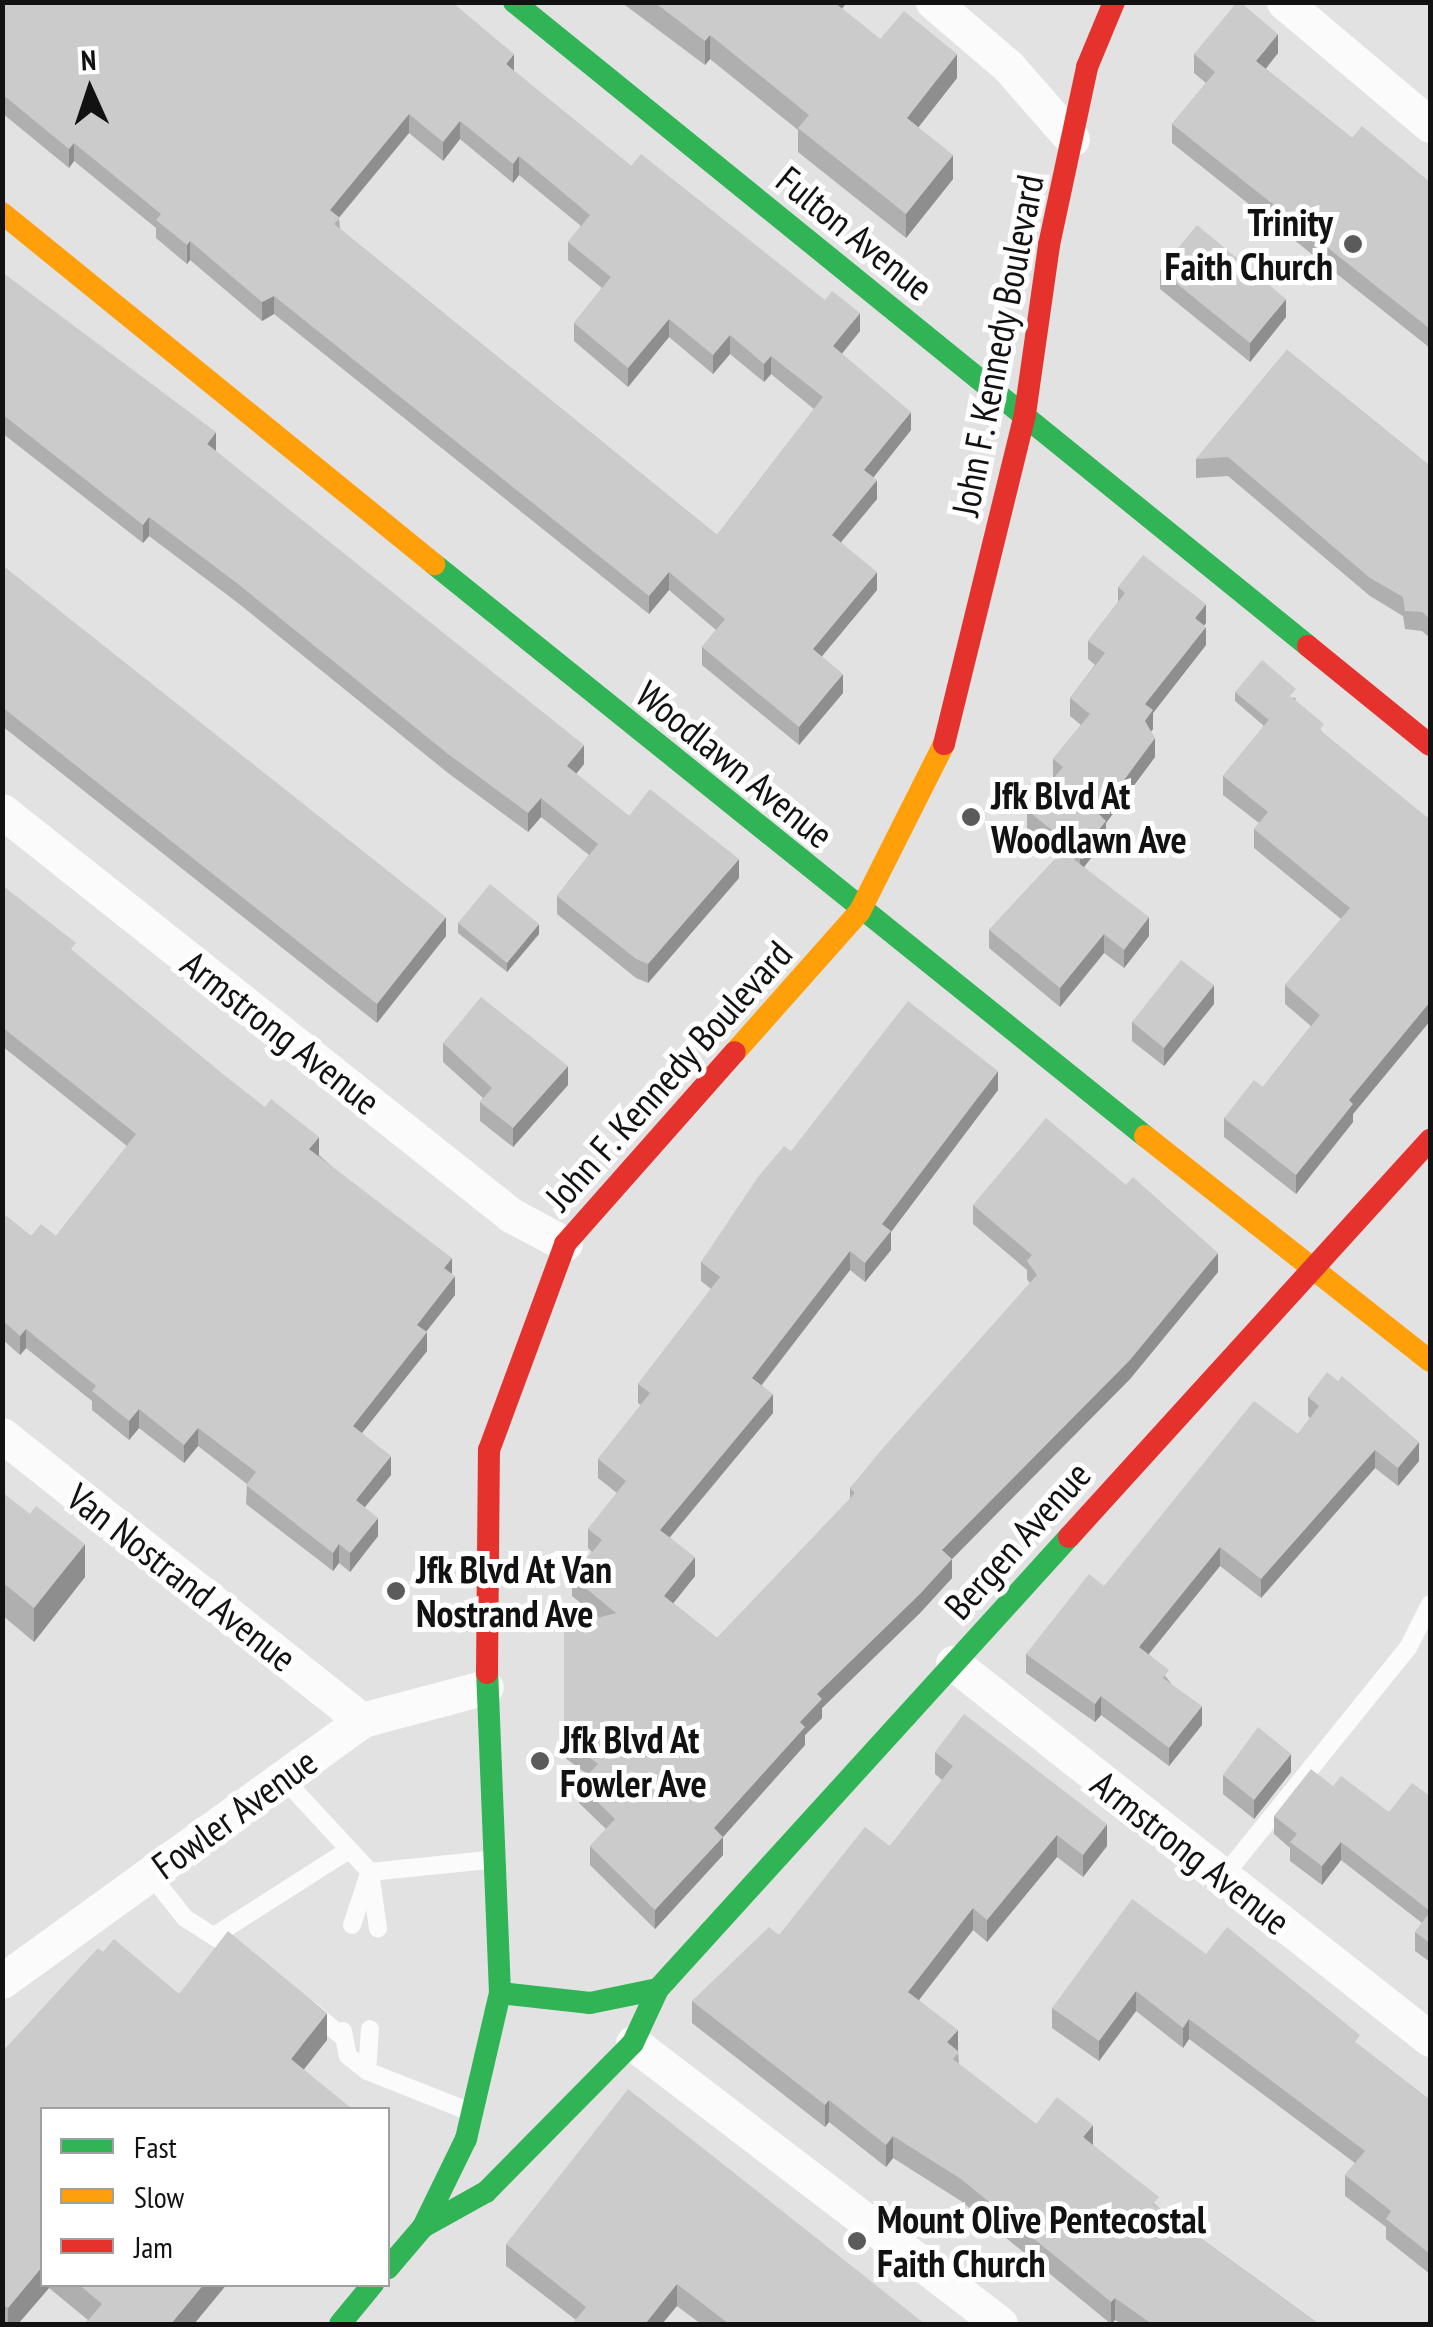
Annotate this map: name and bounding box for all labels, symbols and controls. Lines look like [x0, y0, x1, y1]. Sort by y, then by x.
north arrow [40, 40, 140, 140]
text: N [80, 41, 97, 78]
street label: Fulton Avenue [767, 156, 943, 310]
street label: John F. Kennedy Boulevard [941, 169, 1053, 521]
place label: Trinity Faith Church [1164, 199, 1333, 288]
marker: Trinity Faith Church [1342, 233, 1364, 255]
street label: Woodlawn Avenue [627, 671, 843, 857]
place label: Jfk Blvd At Woodlawn Ave [991, 772, 1188, 862]
marker: Jfk Blvd At Woodlawn Ave [960, 806, 982, 828]
street label: John F. Kennedy Boulevard [534, 930, 802, 1220]
street label: Armstrong Avenue [172, 940, 390, 1124]
street label: Bergen Avenue [934, 1452, 1100, 1628]
street label: Van Nostrand Avenue [58, 1473, 306, 1681]
place label: Jfk Blvd At Van Nostrand Ave [416, 1546, 615, 1636]
marker: Jfk Blvd At Van Nostrand Ave [385, 1580, 407, 1602]
place label: Jfk Blvd At Fowler Ave [560, 1716, 708, 1806]
street label: Fowler Avenue [142, 1738, 326, 1888]
marker: Jfk Blvd At Fowler Ave [529, 1750, 551, 1772]
street label: Armstrong Avenue [1082, 1760, 1300, 1944]
legend [40, 2107, 390, 2287]
text: Fast [134, 2127, 177, 2166]
text: Slow [134, 2177, 184, 2216]
place label: Mount Olive Pentecostal Faith Church [877, 2196, 1206, 2286]
text: Jam [134, 2227, 173, 2266]
marker: Mount Olive Pentecostal Faith Church [846, 2230, 868, 2252]

